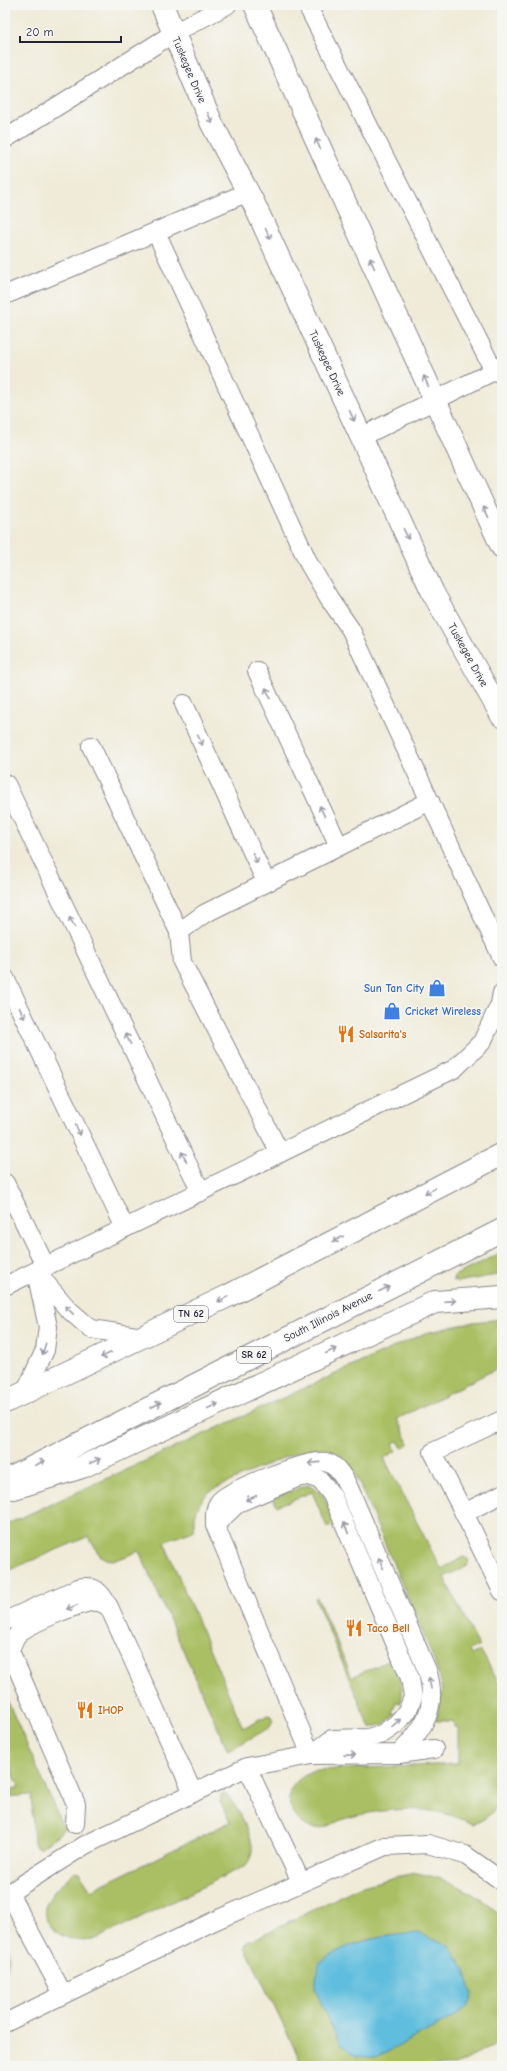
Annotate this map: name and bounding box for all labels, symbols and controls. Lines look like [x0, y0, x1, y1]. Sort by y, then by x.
scale bar [20, 18, 121, 44]
text: 20 m [26, 25, 54, 39]
street label: Tuskegee Drive [169, 35, 209, 106]
one-way arrow [206, 112, 214, 124]
one-way arrow [314, 139, 321, 151]
one-way arrow [265, 228, 272, 240]
one-way arrow [368, 257, 375, 269]
street label: Tuskegee Drive [306, 328, 348, 398]
one-way arrow [422, 375, 429, 387]
one-way arrow [349, 410, 356, 422]
one-way arrow [482, 506, 489, 518]
one-way arrow [403, 528, 410, 540]
street label: Tuskegee Drive [445, 621, 491, 690]
one-way arrow [263, 687, 271, 699]
one-way arrow [197, 733, 204, 745]
one-way arrow [318, 805, 325, 817]
one-way arrow [252, 851, 259, 863]
one-way arrow [68, 916, 75, 928]
shop icon: Sun Tan City [427, 978, 447, 998]
place label: Sun Tan City [364, 982, 424, 995]
shop icon: Cricket Wireless [382, 1001, 402, 1021]
place label: Cricket Wireless [405, 1005, 481, 1018]
one-way arrow [19, 1007, 26, 1019]
restaurant icon: Salsarita's [336, 1024, 356, 1044]
place label: Salsarita's [359, 1028, 407, 1041]
one-way arrow [124, 1034, 131, 1046]
one-way arrow [75, 1124, 82, 1136]
one-way arrow [180, 1151, 187, 1163]
one-way arrow [424, 1188, 436, 1195]
one-way arrow [333, 1236, 345, 1243]
one-way arrow [378, 1285, 390, 1292]
street label: South Illinois Avenue [281, 1289, 375, 1345]
one-way arrow [217, 1296, 229, 1303]
one-way arrow [443, 1297, 456, 1304]
one-way arrow [64, 1305, 74, 1315]
road number: TN 62 [174, 1306, 208, 1322]
one-way arrow [40, 1342, 47, 1355]
road number: SR 62 [237, 1347, 271, 1363]
one-way arrow [324, 1347, 336, 1354]
one-way arrow [100, 1352, 112, 1359]
one-way arrow [150, 1400, 162, 1408]
one-way arrow [206, 1402, 218, 1409]
one-way arrow [89, 1457, 101, 1464]
one-way arrow [34, 1459, 46, 1466]
one-way arrow [307, 1459, 320, 1466]
one-way arrow [245, 1495, 257, 1502]
one-way arrow [342, 1522, 350, 1534]
one-way arrow [377, 1557, 385, 1569]
one-way arrow [66, 1604, 78, 1611]
restaurant icon: Taco Bell [344, 1618, 364, 1638]
place label: Taco Bell [367, 1622, 410, 1635]
one-way arrow [426, 1677, 434, 1690]
restaurant icon: IHOP [75, 1700, 95, 1720]
place label: IHOP [98, 1704, 123, 1717]
one-way arrow [391, 1718, 401, 1728]
one-way arrow [343, 1751, 356, 1758]

